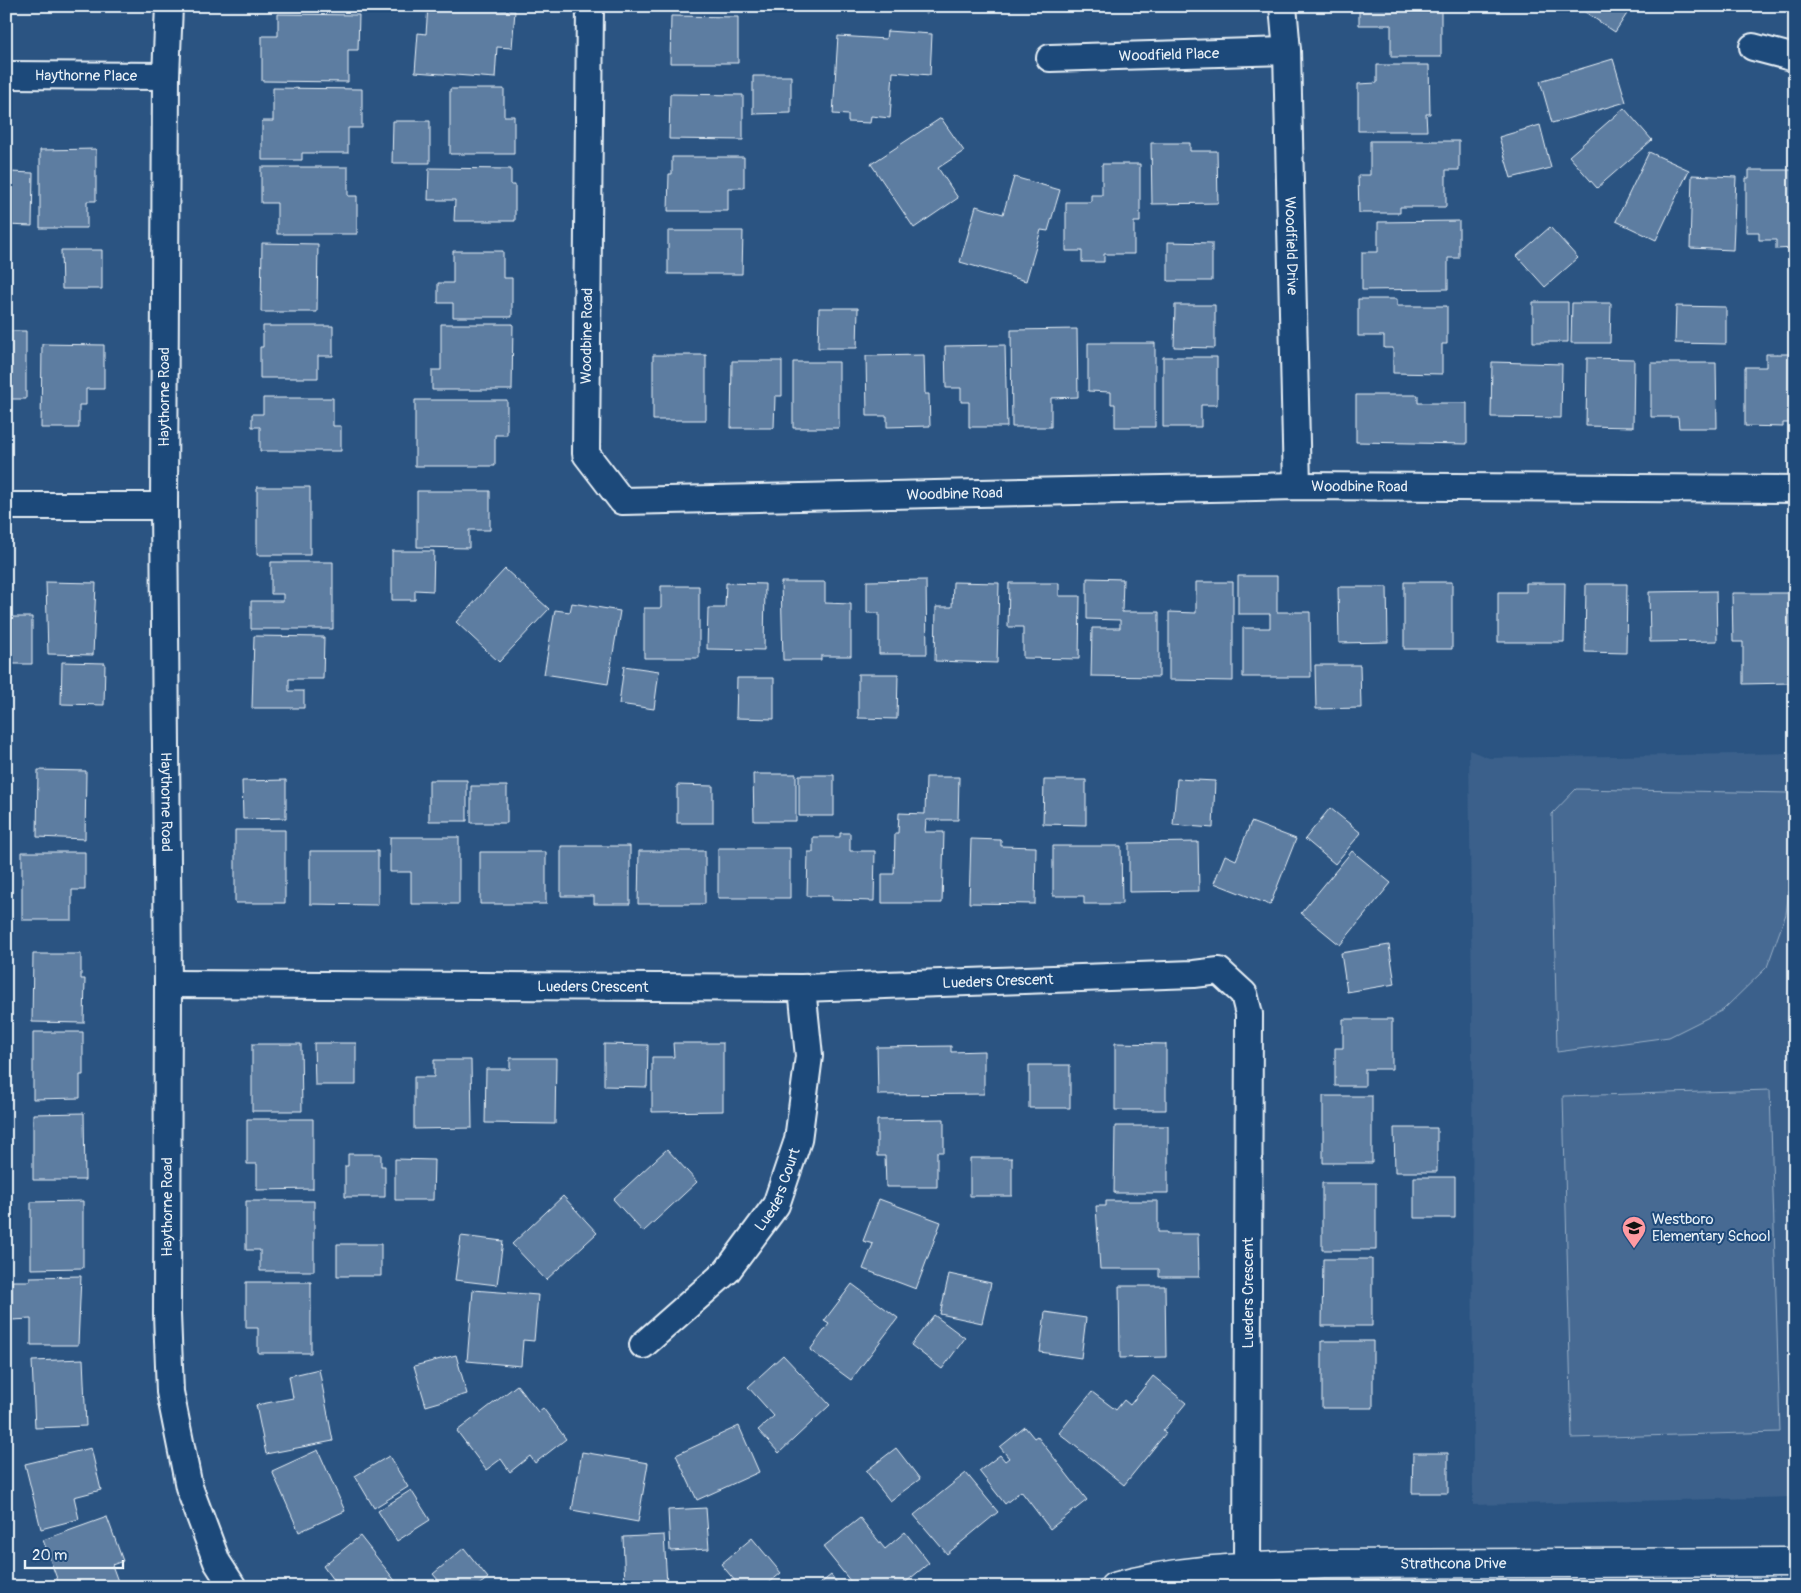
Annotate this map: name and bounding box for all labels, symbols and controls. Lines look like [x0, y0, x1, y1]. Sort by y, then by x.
street label: Woodfield Place [1118, 43, 1220, 65]
street label: Haythorne Place [35, 66, 138, 85]
street label: Woodfield Drive [1281, 196, 1302, 296]
street label: Woodbine Road [577, 288, 597, 384]
street label: Haythorne Road [155, 347, 174, 447]
street label: Woodbine Road [1311, 477, 1408, 496]
street label: Woodbine Road [906, 483, 1003, 504]
street label: Haythorne Road [157, 752, 176, 852]
street label: Lueders Crescent [942, 969, 1055, 992]
street label: Lueders Crescent [537, 977, 650, 997]
street label: Lueders Court [750, 1144, 804, 1235]
street label: Haythorne Road [158, 1157, 177, 1257]
place label: Westboro Elementary School [1652, 1210, 1771, 1246]
school or university icon: Westboro Elementary School [1621, 1215, 1647, 1249]
street label: Lueders Crescent [1239, 1236, 1258, 1349]
scale bar [25, 1538, 122, 1570]
text: 20 m [32, 1546, 67, 1565]
street label: Strathcona Drive [1400, 1554, 1507, 1573]

